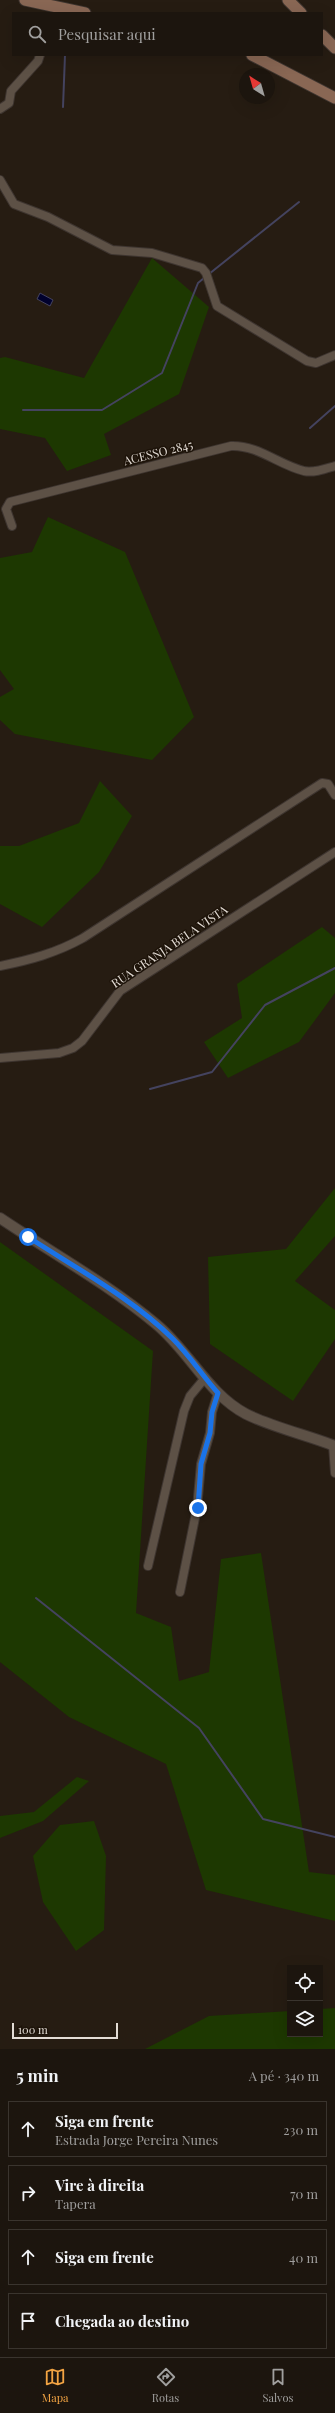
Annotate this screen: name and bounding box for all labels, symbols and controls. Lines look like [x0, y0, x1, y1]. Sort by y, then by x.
search box [12, 12, 323, 56]
icon: search [26, 23, 48, 45]
text: Pesquisar aqui [58, 24, 156, 44]
north arrow [239, 68, 275, 104]
street label: ACESSO 2845 [121, 436, 194, 469]
street label: RUA GRANJA BELA VISTA [108, 901, 231, 991]
route start [19, 1228, 37, 1246]
route end [189, 1499, 207, 1517]
map controls [287, 1965, 323, 2037]
button: locate [287, 1965, 323, 2001]
button: layers [287, 2001, 323, 2037]
scale bar [12, 2021, 118, 2040]
text: 100 m [18, 2022, 48, 2037]
text: 5 min [16, 2064, 59, 2086]
text: A pé · 340 m [249, 2067, 319, 2084]
text: Siga em frente [55, 2111, 154, 2131]
icon: ahead [17, 2118, 39, 2140]
text: 230 m [283, 2121, 318, 2138]
text: Estrada Jorge Pereira Nunes [55, 2131, 218, 2148]
text: Vire à direita [55, 2175, 144, 2195]
icon: right [17, 2182, 39, 2204]
text: 70 m [290, 2185, 318, 2202]
text: Tapera [55, 2195, 96, 2212]
icon: ahead [17, 2246, 39, 2268]
text: Siga em frente [55, 2247, 154, 2267]
text: 40 m [289, 2249, 318, 2266]
icon: arrive [17, 2310, 39, 2332]
text: Chegada ao destino [55, 2311, 189, 2331]
tab: Mapa [42, 2366, 69, 2405]
tab: Rotas [152, 2366, 179, 2405]
tab: Salvos [263, 2366, 293, 2405]

